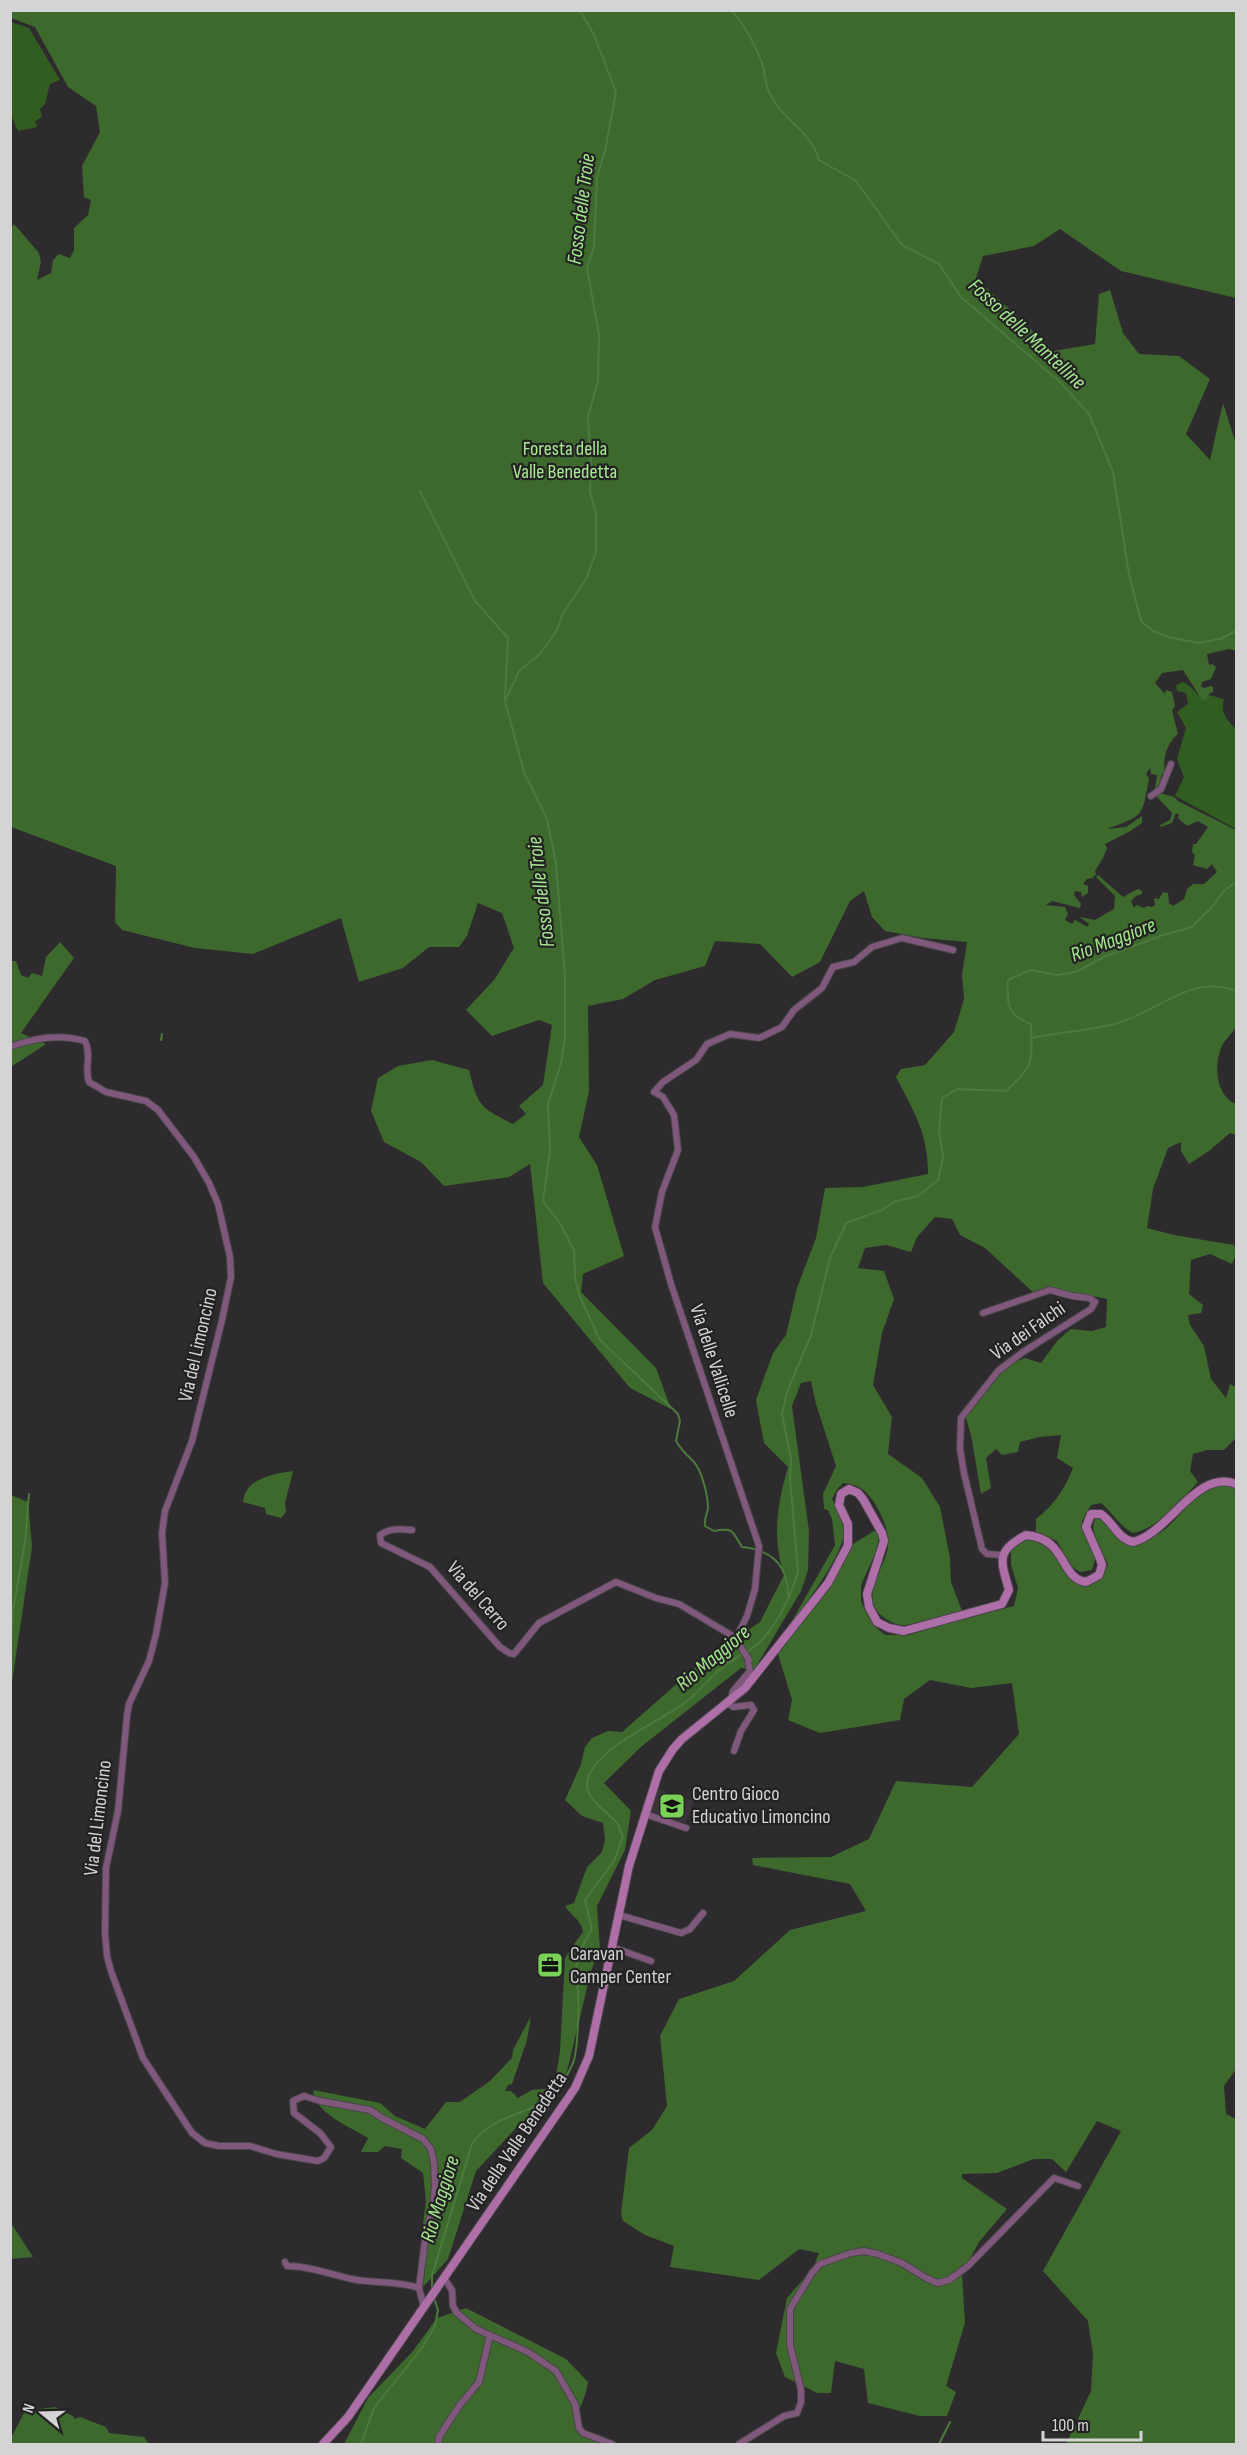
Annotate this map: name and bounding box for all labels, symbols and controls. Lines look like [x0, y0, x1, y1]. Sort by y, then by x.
water label: Fosso delle Troie [562, 152, 600, 266]
water label: Fosso delle Mantelline [963, 273, 1091, 395]
park label: Foresta della Valle Benedetta [513, 437, 617, 484]
water label: Fosso delle Troie [522, 835, 560, 949]
water label: Rio Maggiore [1067, 912, 1159, 968]
street label: Via del Limoncino [173, 1286, 223, 1404]
street label: Via dei Falchi [986, 1297, 1070, 1365]
street label: Via delle Vallicelle [684, 1301, 744, 1421]
street label: Via del Cerro [441, 1556, 515, 1636]
water label: Rio Maggiore [671, 1620, 755, 1696]
street label: Via del Limoncino [79, 1759, 117, 1877]
place label: Centro Gioco Educativo Limoncino [692, 1782, 831, 1829]
school or university icon: Centro Gioco Educativo Limoncino [657, 1791, 687, 1821]
place label: Caravan Camper Center [570, 1942, 671, 1989]
office icon: Caravan Camper Center [535, 1950, 565, 1980]
street label: Via della Valle Benedetta [462, 2068, 572, 2216]
water label: Rio Maggiore [415, 2153, 465, 2245]
north arrow [12, 2383, 72, 2443]
text: N [19, 2401, 40, 2416]
scale bar [1043, 2404, 1140, 2442]
text: 100 m [1052, 2415, 1089, 2436]

